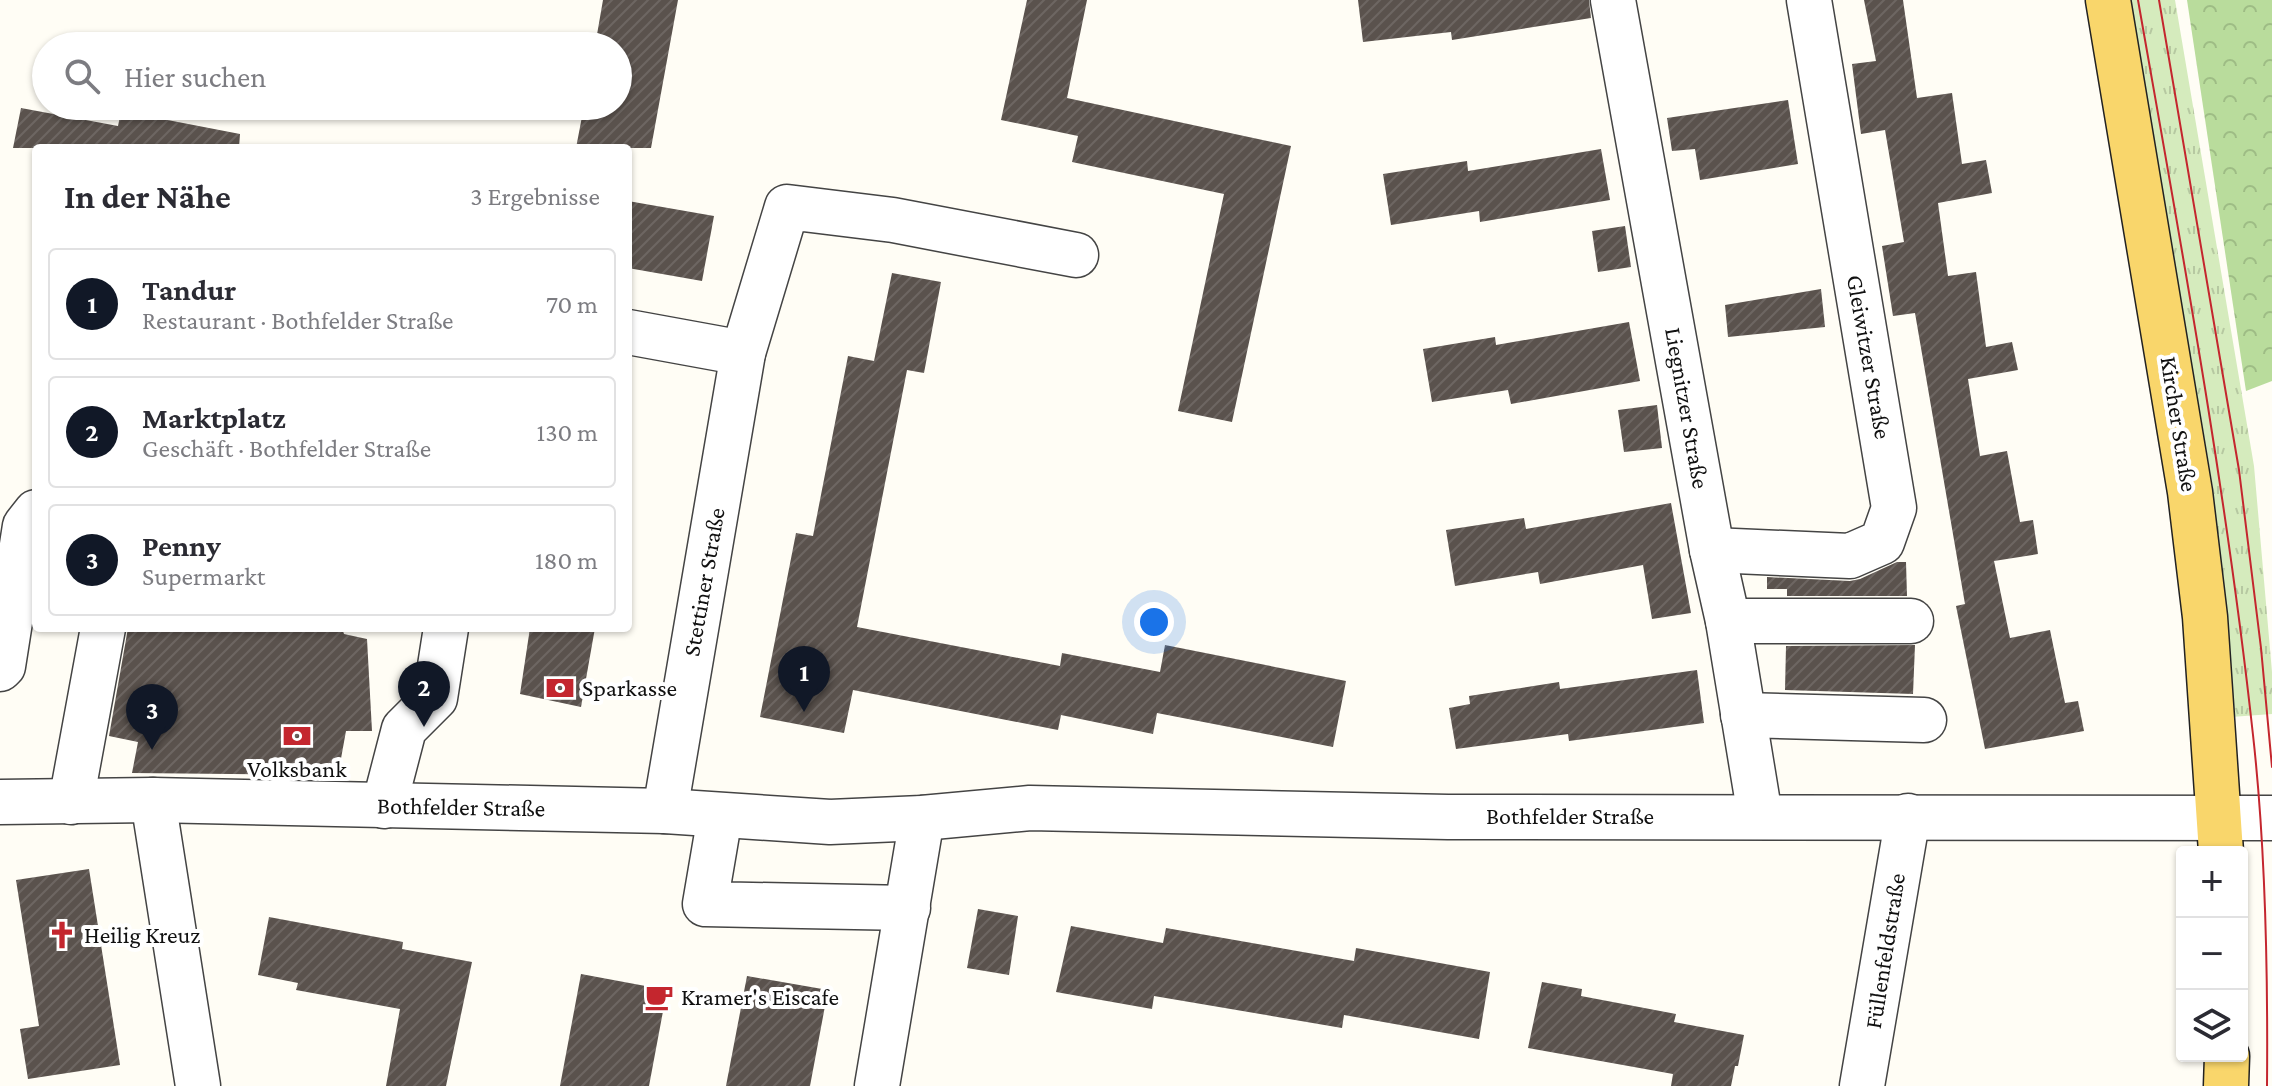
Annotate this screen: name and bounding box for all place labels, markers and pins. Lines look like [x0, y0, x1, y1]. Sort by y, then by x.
pin: 1 [778, 646, 830, 712]
pin: 2 [398, 661, 450, 727]
bank icon: Sparkasse [545, 673, 575, 703]
place label: Sparkasse [582, 674, 677, 701]
pin: 3 [126, 684, 178, 750]
bank icon: Volksbank [282, 721, 312, 751]
place label: Volksbank [247, 755, 347, 782]
church icon: Heilig Kreuz [47, 920, 77, 950]
place label: Heilig Kreuz [84, 921, 201, 948]
cafe icon: Kramer's Eiscafe [644, 982, 674, 1012]
place label: Kramer's Eiscafe [681, 983, 839, 1010]

